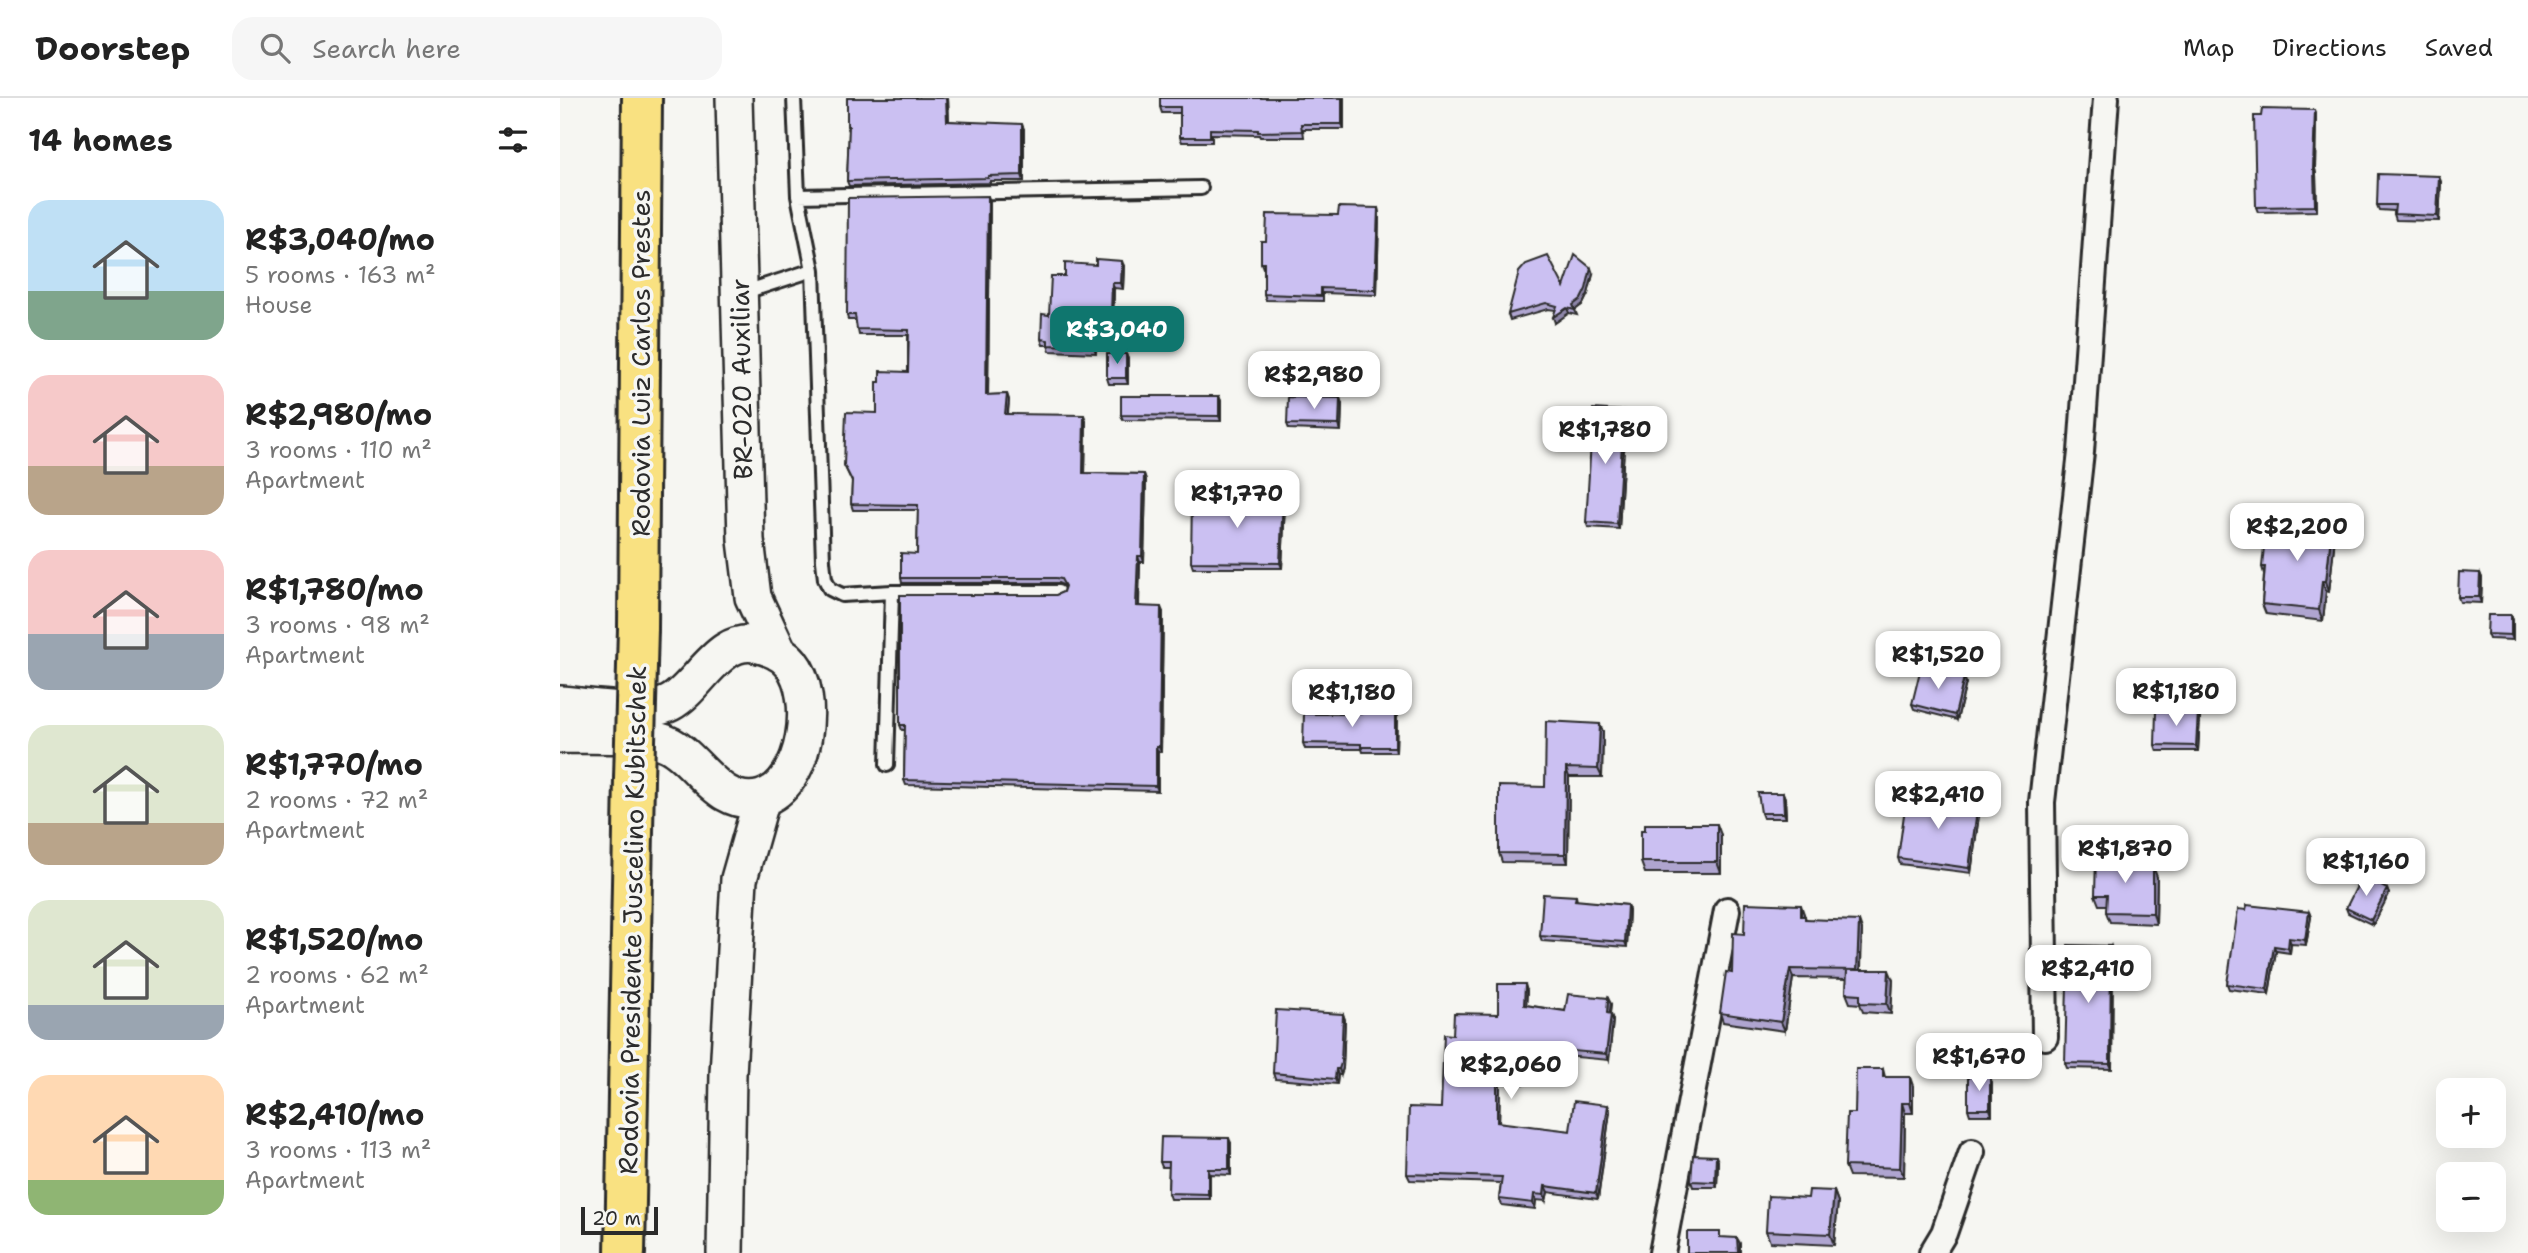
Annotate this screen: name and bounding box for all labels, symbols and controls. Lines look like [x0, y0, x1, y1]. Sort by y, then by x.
search box [232, 17, 722, 80]
text: Doorstep [35, 26, 190, 71]
icon: search [256, 29, 294, 67]
text: Search here [312, 31, 461, 66]
text: Map [2183, 32, 2234, 64]
text: Directions [2272, 32, 2387, 64]
text: Saved [2425, 32, 2493, 64]
text: 14 homes [28, 120, 173, 161]
icon: filters [494, 121, 532, 159]
street label: Rodovia Luiz Carlos Prestes [623, 189, 658, 537]
text: R$3,040/mo [245, 219, 435, 260]
icon: home [84, 228, 168, 312]
text: 5 rooms · 163 m² [245, 260, 436, 290]
street label: BR-020 Auxiliar [722, 278, 760, 480]
text: House [245, 290, 313, 320]
pin: R$3,040 [1052, 306, 1182, 366]
text: R$3,040 [1066, 314, 1168, 344]
pin: R$2,980 [1249, 352, 1379, 411]
text: R$2,980 [1264, 359, 1364, 389]
text: R$2,980/mo [245, 394, 432, 435]
icon: home [84, 403, 168, 487]
pin: R$1,780 [1540, 406, 1670, 466]
text: R$1,780 [1558, 414, 1652, 444]
text: 3 rooms · 110 m² [245, 435, 432, 465]
text: Apartment [245, 465, 365, 495]
pin: R$1,770 [1172, 470, 1302, 530]
text: R$1,770 [1191, 478, 1283, 508]
pin: R$2,200 [2232, 504, 2362, 563]
text: R$2,200 [2246, 511, 2348, 541]
text: R$1,780/mo [245, 569, 424, 610]
icon: home [84, 578, 168, 662]
text: 3 rooms · 98 m² [245, 610, 430, 640]
pin: R$1,520 [1873, 632, 2003, 691]
text: R$1,520 [1891, 639, 1985, 669]
text: Apartment [245, 640, 365, 670]
street label: Rodovia Presidente Juscelino Kubitschek [610, 665, 654, 1175]
pin: R$1,180 [2111, 668, 2241, 728]
pin: R$1,180 [1287, 670, 1417, 729]
text: R$1,180 [2132, 676, 2220, 706]
text: R$1,180 [1308, 677, 1396, 707]
text: R$1,770/mo [245, 744, 423, 785]
icon: home [84, 753, 168, 837]
pin: R$2,410 [1873, 772, 2003, 831]
text: R$2,410 [1891, 779, 1985, 809]
text: 2 rooms · 72 m² [245, 785, 428, 815]
text: Apartment [245, 815, 365, 845]
pin: R$1,870 [2060, 826, 2190, 885]
text: R$1,870 [2077, 833, 2173, 863]
pin: R$1,160 [2301, 838, 2431, 898]
text: R$1,160 [2322, 846, 2410, 876]
text: R$1,520/mo [245, 919, 423, 960]
icon: home [84, 928, 168, 1012]
pin: R$2,410 [2023, 946, 2153, 1005]
text: R$2,410 [2041, 953, 2135, 983]
text: 2 rooms · 62 m² [245, 960, 429, 990]
text: Apartment [245, 990, 365, 1020]
pin: R$1,670 [1914, 1034, 2044, 1093]
text: R$1,670 [1932, 1041, 2026, 1071]
pin: R$2,060 [1446, 1042, 1576, 1101]
text: R$2,060 [1460, 1049, 1562, 1079]
map controls [2436, 1078, 2506, 1232]
button: + [2436, 1078, 2506, 1148]
text: R$2,410/mo [245, 1094, 424, 1135]
icon: home [84, 1103, 168, 1187]
text: 3 rooms · 113 m² [245, 1135, 431, 1165]
button: − [2436, 1162, 2506, 1232]
text: Apartment [245, 1165, 365, 1195]
scale bar [581, 1204, 658, 1236]
text: 20 m [592, 1206, 641, 1231]

